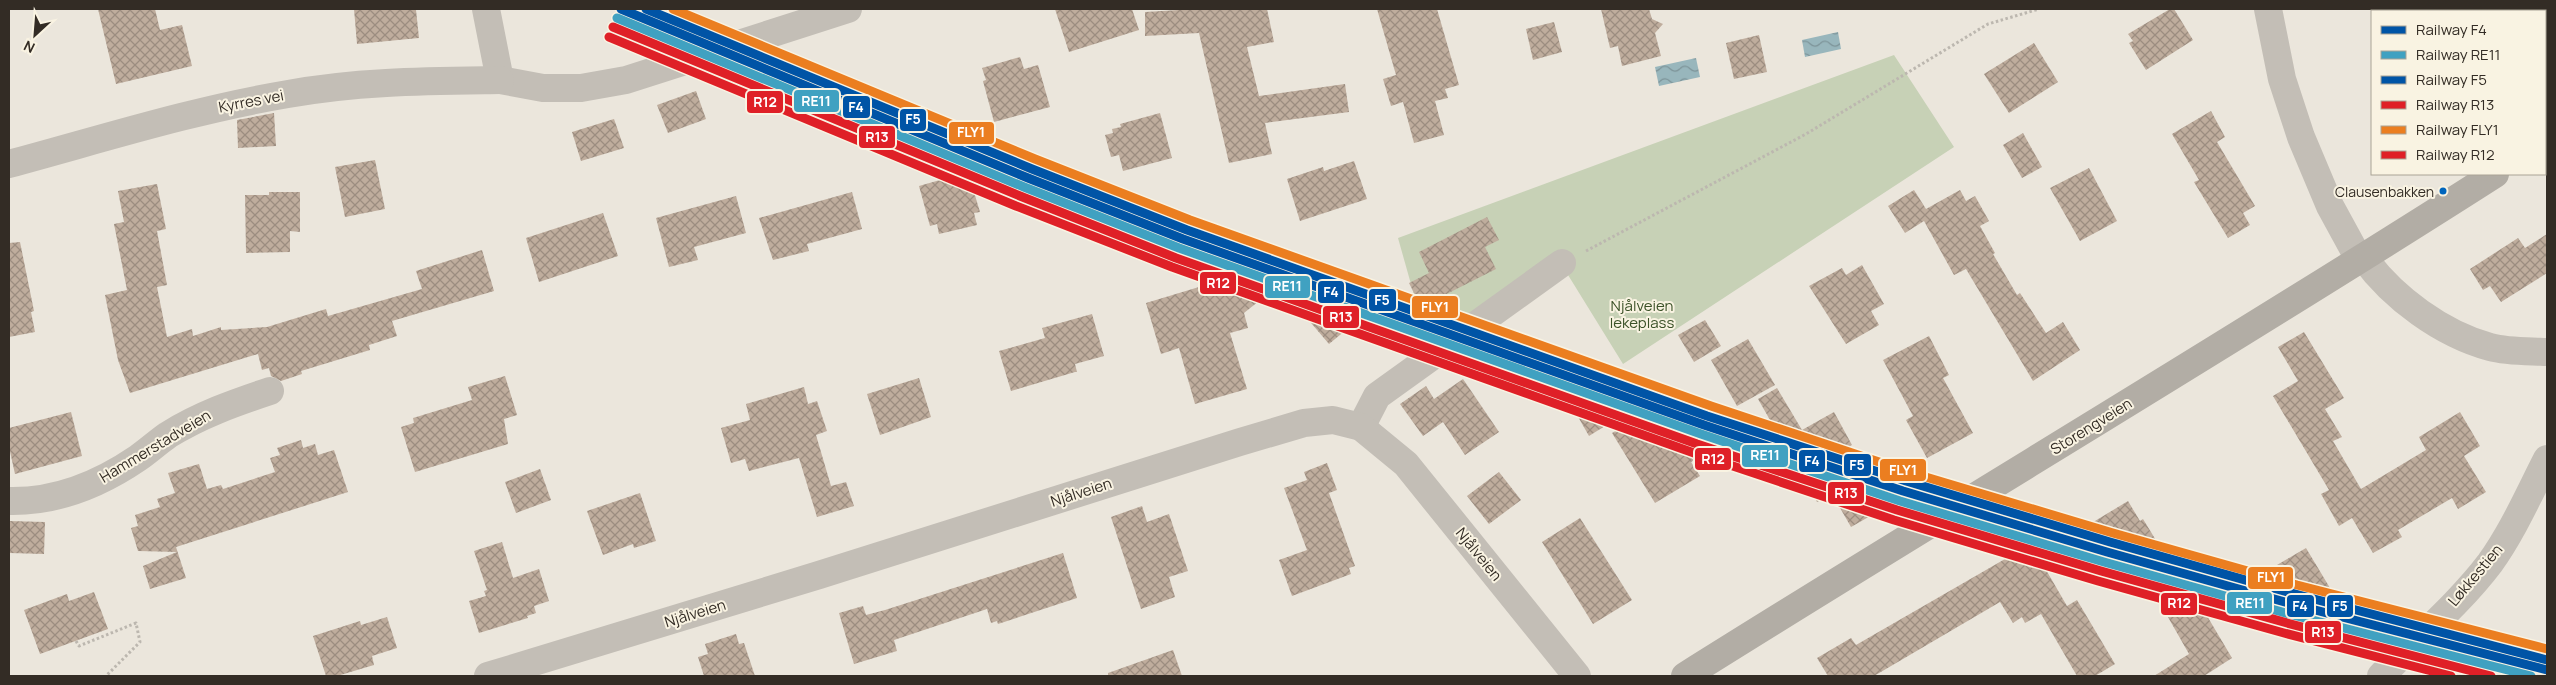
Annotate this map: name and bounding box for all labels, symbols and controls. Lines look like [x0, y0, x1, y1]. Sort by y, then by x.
north arrow [10, 10, 60, 60]
legend [2371, 10, 2546, 175]
text: Railway F4 [2416, 19, 2487, 40]
text: N [20, 36, 38, 58]
text: Railway RE11 [2416, 44, 2500, 65]
text: Railway F5 [2416, 69, 2487, 90]
street label: Kyrres vei [217, 84, 285, 118]
line badge: RE11 [793, 89, 840, 113]
line badge: R12 [746, 90, 784, 114]
text: RE11 [801, 91, 831, 110]
text: R12 [753, 92, 777, 111]
text: Railway R13 [2416, 94, 2494, 115]
line badge: F4 [842, 95, 871, 119]
text: F4 [848, 97, 864, 116]
line badge: F5 [899, 108, 927, 132]
text: F5 [905, 109, 921, 128]
text: Railway FLY1 [2416, 119, 2499, 140]
line badge: FLY1 [948, 121, 995, 145]
text: FLY1 [957, 122, 985, 141]
line badge: R13 [858, 125, 896, 149]
text: R13 [865, 127, 889, 146]
text: Railway R12 [2416, 144, 2495, 165]
place label: Clausenbakken [2335, 182, 2434, 201]
marker: Clausenbakken [2438, 186, 2448, 196]
line badge: R12 [1199, 271, 1237, 295]
text: R12 [1206, 273, 1230, 292]
line badge: RE11 [1264, 275, 1311, 299]
text: RE11 [1272, 276, 1302, 295]
line badge: F4 [1317, 280, 1345, 304]
text: F4 [1323, 282, 1339, 301]
line badge: F5 [1368, 288, 1397, 312]
text: F5 [1374, 290, 1390, 309]
line badge: FLY1 [1411, 295, 1459, 319]
park label: Njålveien lekeplass [1610, 295, 1674, 333]
text: FLY1 [1421, 297, 1449, 316]
line badge: R13 [1322, 305, 1360, 329]
text: R13 [1329, 307, 1353, 326]
street label: Storengveien [2046, 393, 2136, 459]
street label: Hammerstadveien [96, 405, 214, 487]
line badge: RE11 [1741, 444, 1789, 468]
text: RE11 [1750, 445, 1780, 464]
line badge: R12 [1694, 447, 1732, 471]
text: R12 [1701, 449, 1725, 468]
line badge: F4 [1798, 449, 1826, 473]
text: F4 [1804, 451, 1820, 470]
line badge: F5 [1843, 453, 1872, 477]
text: F5 [1849, 455, 1865, 474]
line badge: FLY1 [1879, 458, 1927, 482]
text: FLY1 [1889, 460, 1917, 479]
street label: Njålveien [1048, 472, 1114, 512]
line badge: R13 [1827, 481, 1865, 505]
text: R13 [1834, 483, 1858, 502]
street label: Njålveien [1451, 523, 1507, 585]
street label: Løkkestien [2443, 540, 2507, 610]
line badge: FLY1 [2247, 566, 2294, 590]
text: FLY1 [2257, 567, 2285, 586]
line badge: RE11 [2226, 591, 2273, 615]
line badge: R12 [2160, 592, 2198, 616]
text: R12 [2167, 593, 2191, 612]
text: RE11 [2235, 593, 2265, 612]
street label: Njålveien [662, 594, 728, 632]
line badge: F4 [2286, 594, 2315, 618]
line badge: F5 [2326, 594, 2354, 618]
text: F4 [2292, 596, 2308, 615]
text: F5 [2332, 596, 2348, 615]
line badge: R13 [2304, 620, 2342, 644]
text: R13 [2311, 622, 2335, 641]

